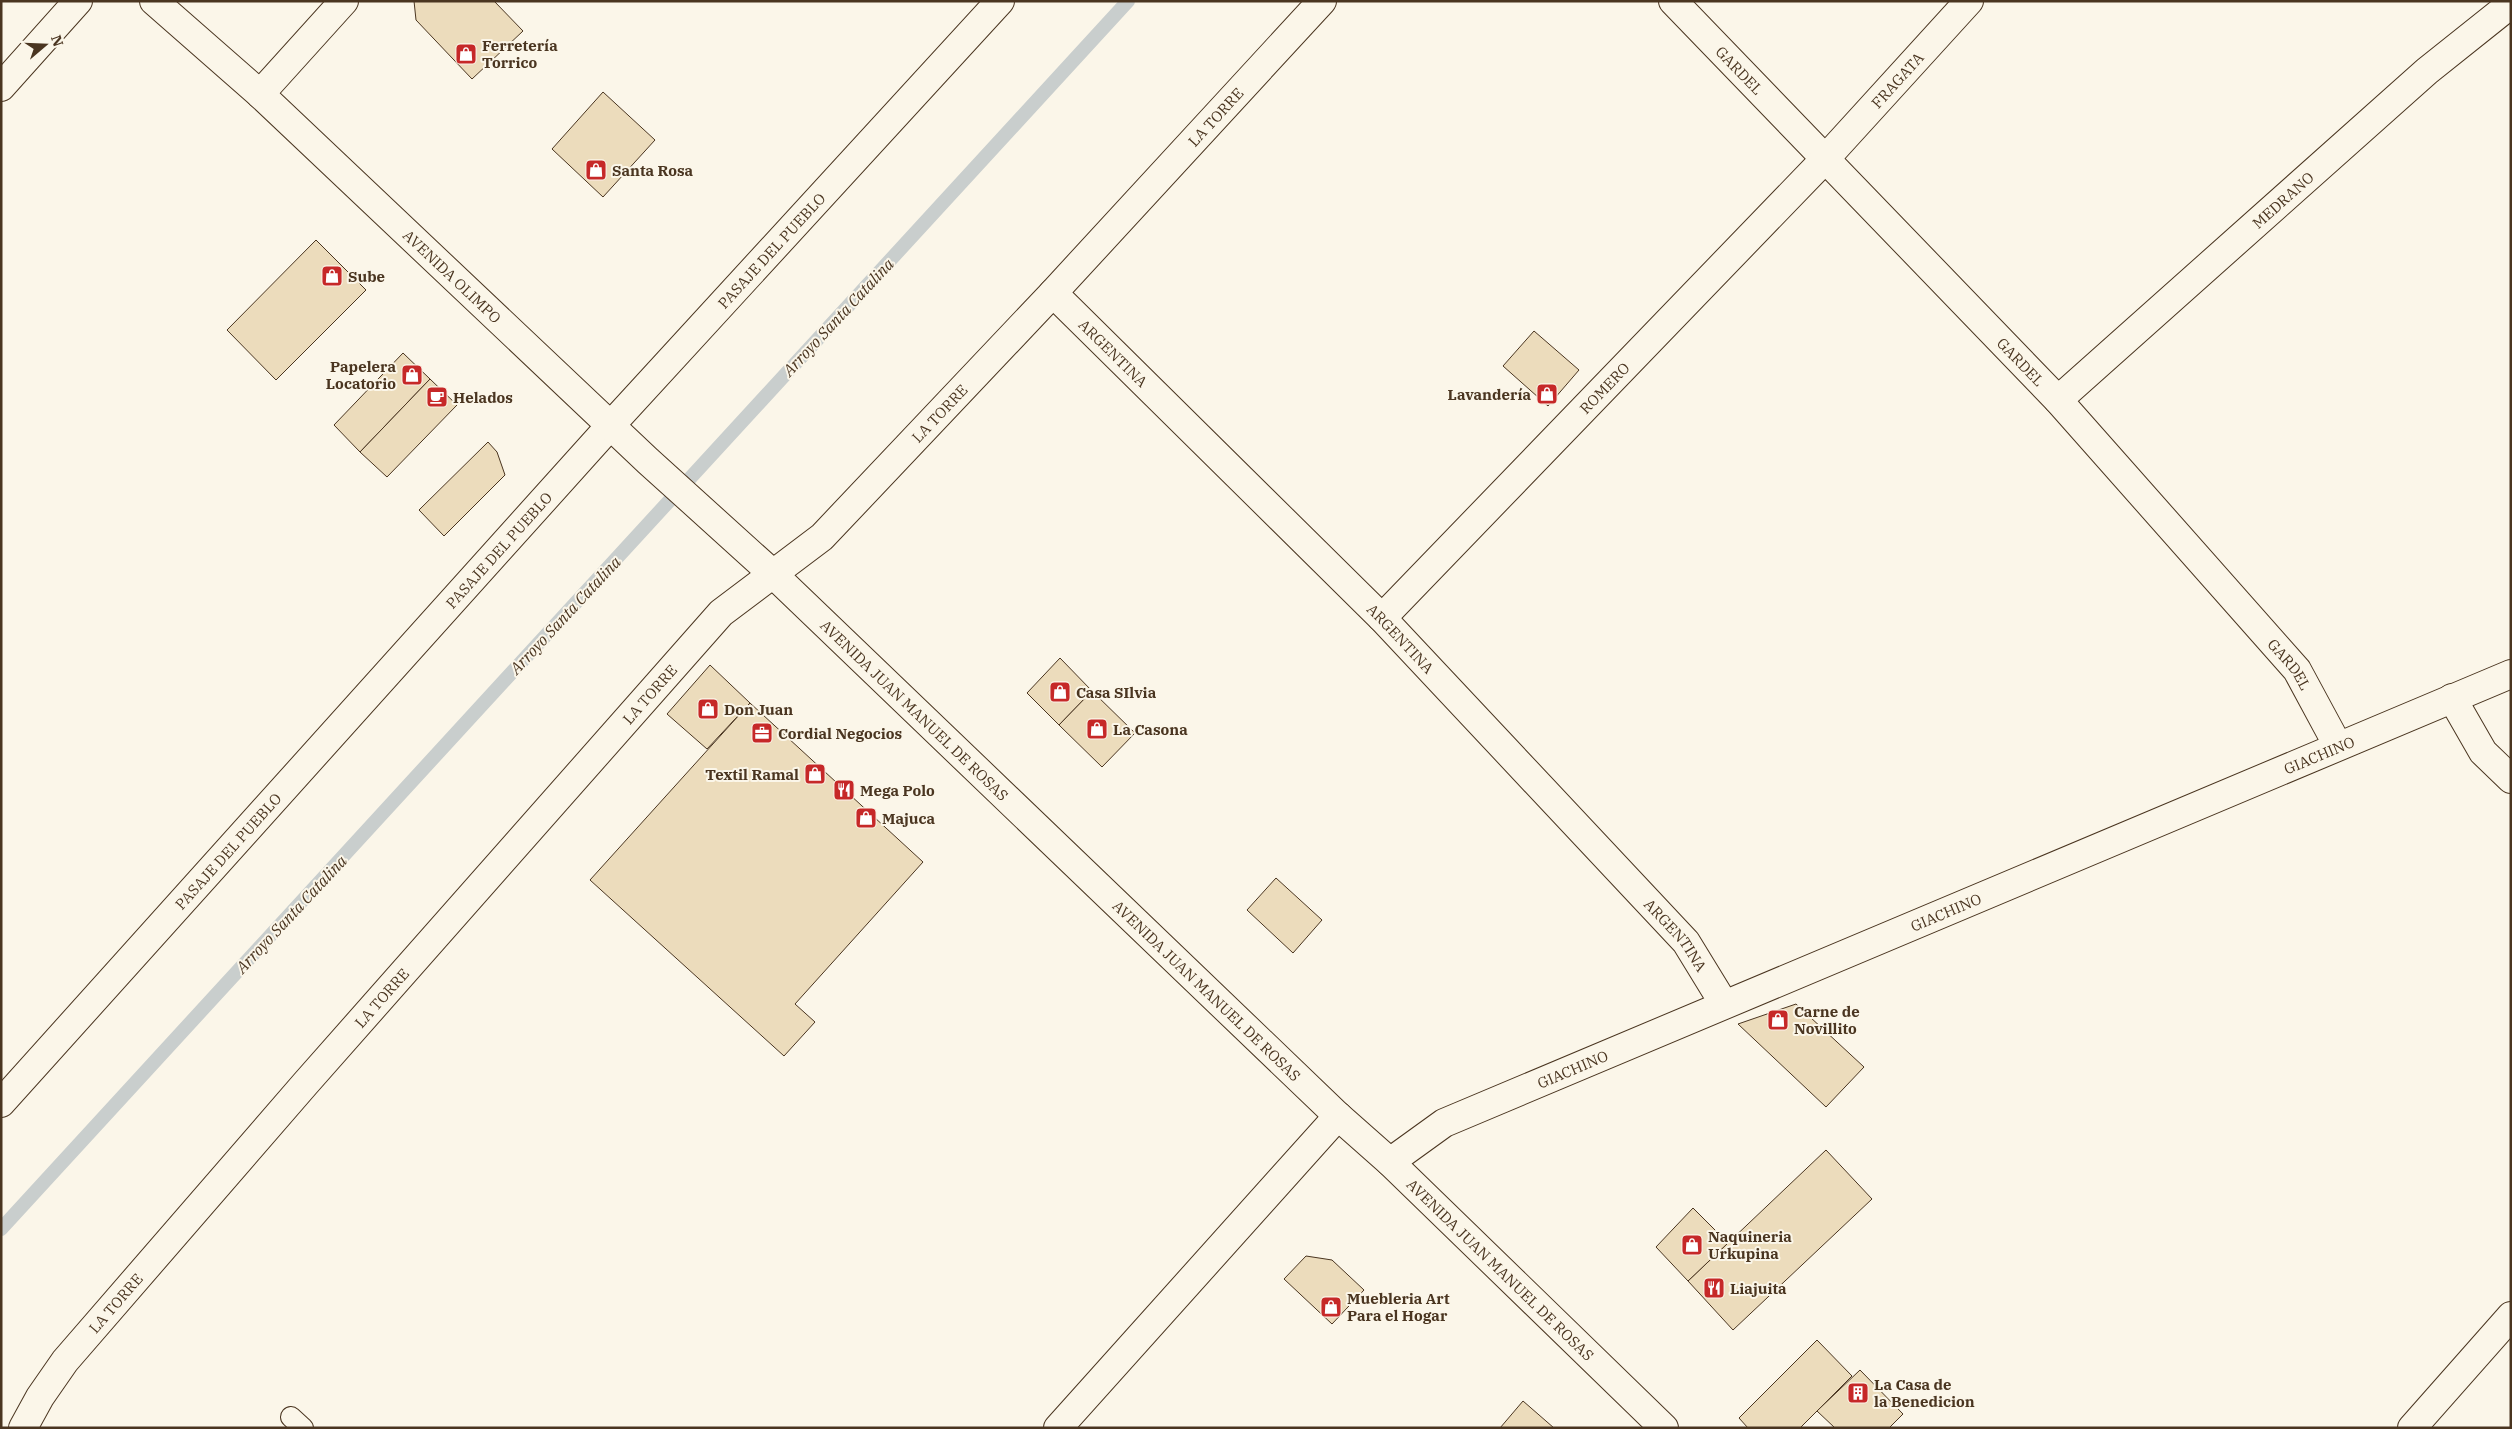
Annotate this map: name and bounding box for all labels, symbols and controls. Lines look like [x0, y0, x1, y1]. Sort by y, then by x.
north arrow [20, 20, 70, 70]
text: N [47, 33, 68, 49]
place label: Ferretería Torrico [482, 36, 558, 72]
shop icon: Ferretería Torrico [454, 42, 478, 66]
street label: GARDEL [1712, 42, 1767, 98]
street label: FRAGATA [1867, 47, 1928, 112]
street label: LA TORRE [1184, 84, 1247, 150]
shop icon: Santa Rosa [584, 158, 608, 182]
place label: Santa Rosa [612, 161, 694, 180]
street label: MEDRANO [2248, 167, 2317, 232]
street label: PASAJE DEL PUEBLO [713, 189, 829, 312]
street label: AVENIDA OLIMPO [399, 225, 506, 327]
water label: Arroyo Santa Catalina [778, 254, 898, 381]
shop icon: Sube [320, 264, 344, 288]
place label: Sube [348, 267, 385, 286]
street label: ARGENTINA [1075, 315, 1152, 391]
street label: GARDEL [1993, 333, 2049, 390]
place label: Papelera Locatorio [326, 357, 396, 393]
street label: ROMERO [1575, 358, 1633, 417]
shop icon: Papelera Locatorio [400, 363, 424, 387]
street label: LA TORRE [907, 380, 971, 446]
shop icon: Lavandería [1535, 382, 1559, 406]
cafe icon: Helados [425, 385, 449, 409]
place label: Lavandería [1448, 385, 1531, 404]
place label: Helados [453, 388, 513, 407]
street label: PASAJE DEL PUEBLO [441, 488, 556, 612]
water label: Arroyo Santa Catalina [505, 552, 625, 679]
street label: ARGENTINA [1363, 599, 1439, 678]
street label: AVENIDA JUAN MANUEL DE ROSAS [817, 615, 1013, 804]
street label: GARDEL [2264, 634, 2315, 693]
street label: LA TORRE [618, 660, 681, 728]
shop icon: Casa SIlvia [1048, 680, 1072, 704]
place label: Casa SIlvia [1076, 683, 1157, 702]
shop icon: Don Juan [696, 697, 720, 721]
place label: Don Juan [724, 700, 793, 719]
shop icon: La Casona [1085, 717, 1109, 741]
place label: La Casona [1113, 720, 1188, 739]
office icon: Cordial Negocios [750, 721, 774, 745]
place label: Cordial Negocios [778, 724, 902, 743]
street label: GIACHINO [2281, 731, 2357, 778]
shop icon: Textil Ramal [803, 762, 827, 786]
place label: Textil Ramal [705, 765, 799, 784]
restaurant icon: Mega Polo [832, 778, 856, 802]
place label: Mega Polo [860, 781, 935, 800]
street label: PASAJE DEL PUEBLO [170, 789, 285, 913]
shop icon: Majuca [854, 806, 878, 830]
place label: Majuca [882, 809, 936, 828]
water label: Arroyo Santa Catalina [231, 851, 351, 978]
street label: GIACHINO [1907, 889, 1984, 935]
street label: ARGENTINA [1641, 894, 1712, 976]
street label: AVENIDA JUAN MANUEL DE ROSAS [1109, 896, 1305, 1085]
street label: LA TORRE [350, 964, 413, 1031]
place label: Carne de Novillito [1794, 1002, 1860, 1038]
shop icon: Carne de Novillito [1766, 1008, 1790, 1032]
street label: GIACHINO [1534, 1046, 1611, 1092]
street label: AVENIDA JUAN MANUEL DE ROSAS [1403, 1174, 1598, 1364]
place label: Naquineria Urkupina [1708, 1227, 1792, 1263]
shop icon: Naquineria Urkupina [1680, 1233, 1704, 1257]
street label: LA TORRE [84, 1269, 146, 1337]
restaurant icon: Liajuita [1702, 1276, 1726, 1300]
place label: Liajuita [1730, 1279, 1787, 1298]
place label: Muebleria Art Para el Hogar [1347, 1289, 1450, 1325]
shop icon: Muebleria Art Para el Hogar [1319, 1295, 1343, 1319]
place label: La Casa de la Benedicion [1874, 1375, 1975, 1411]
building icon: La Casa de la Benedicion [1846, 1381, 1870, 1405]

